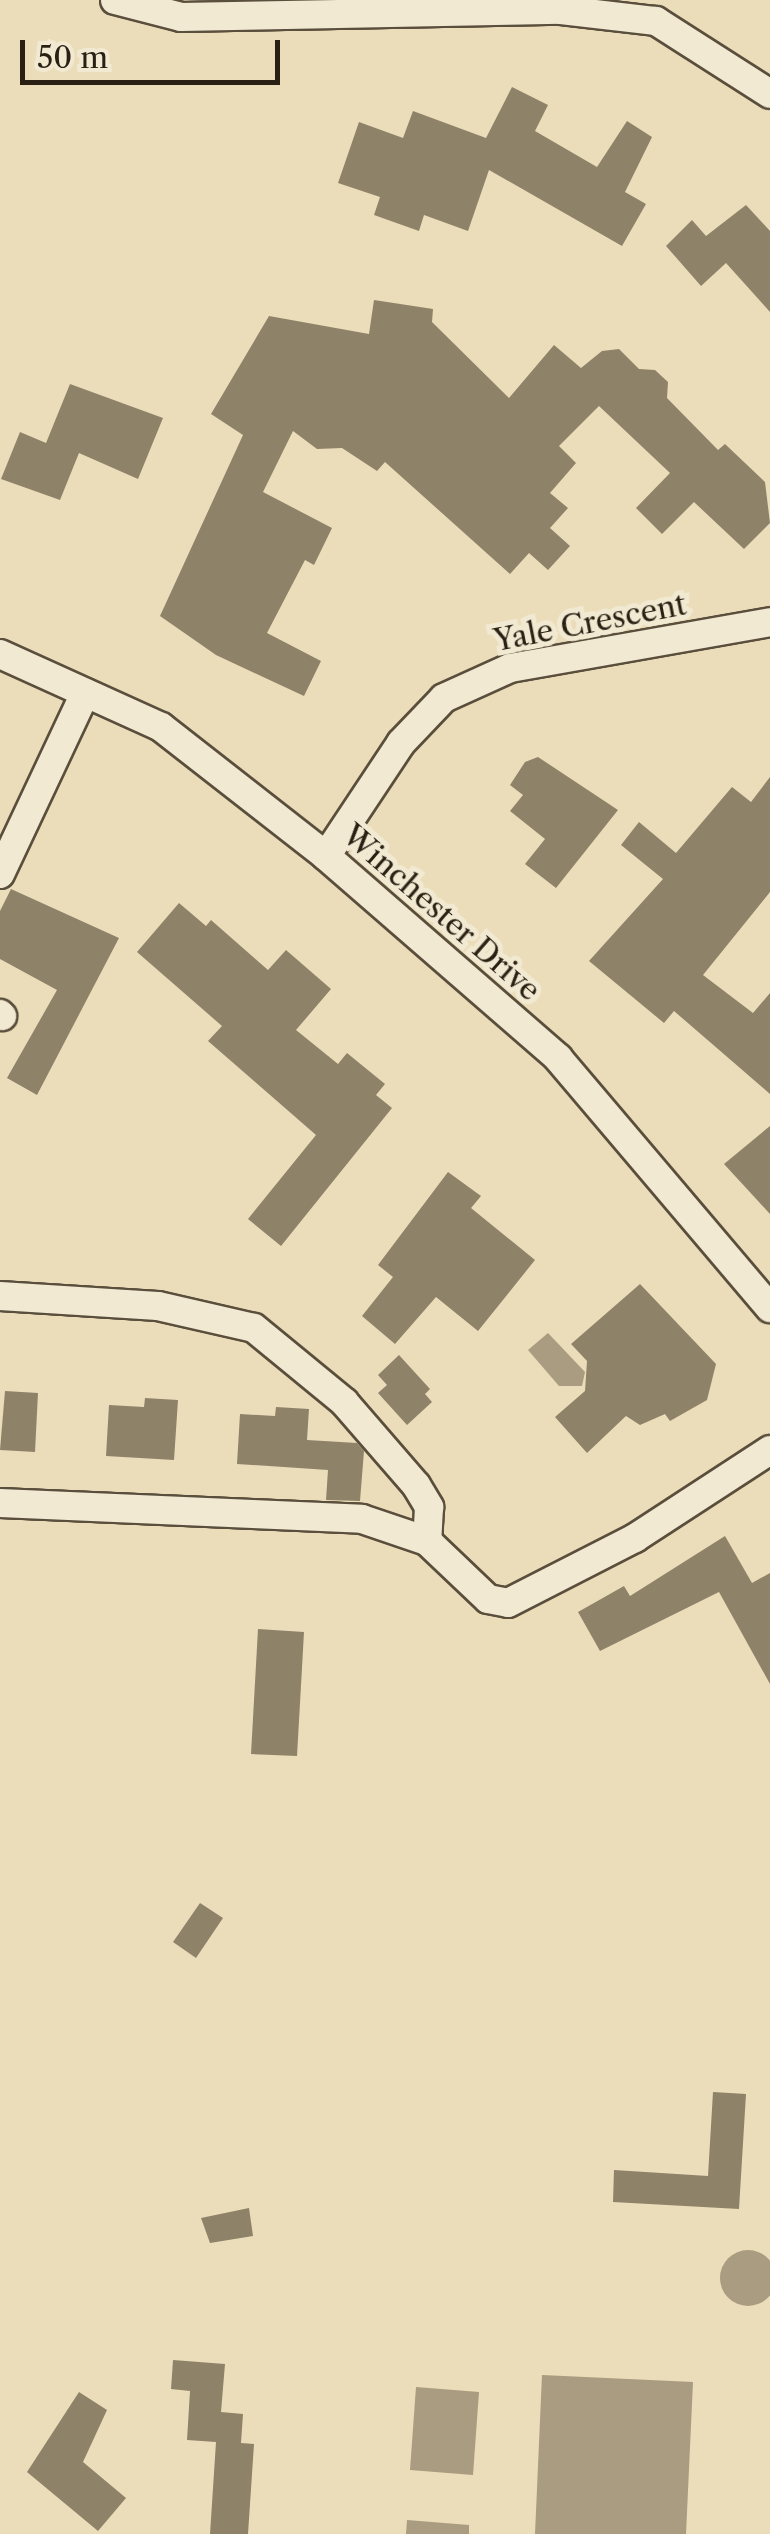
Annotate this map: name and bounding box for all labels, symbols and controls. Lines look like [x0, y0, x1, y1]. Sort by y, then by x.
scale bar [25, 20, 285, 82]
text: 50 m [37, 39, 108, 76]
street label: Yale Crescent [491, 587, 689, 659]
street label: Winchester Drive [334, 817, 548, 1009]

